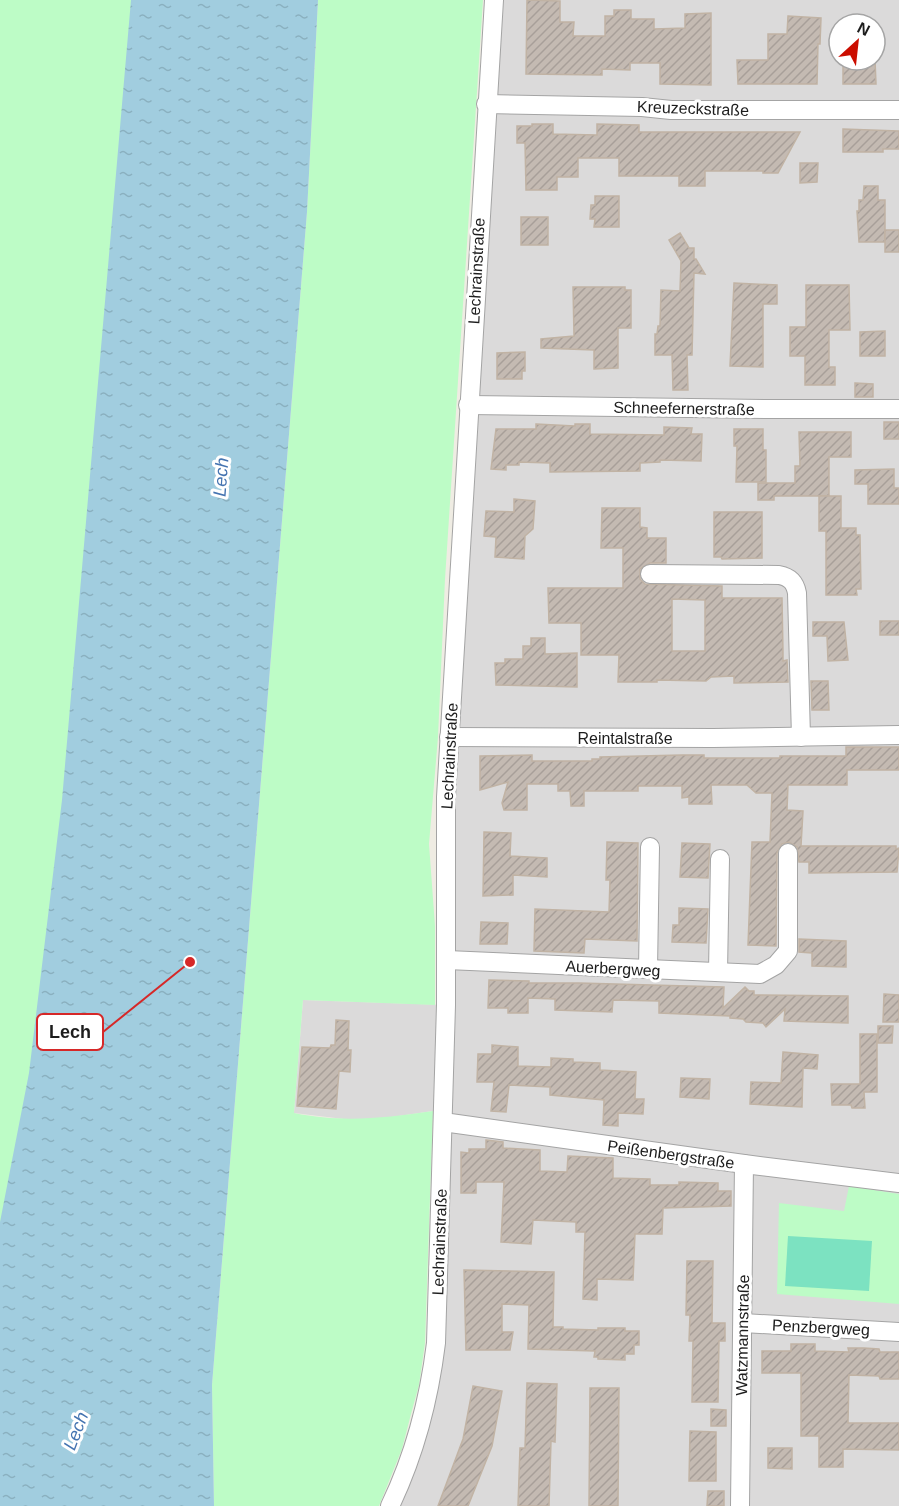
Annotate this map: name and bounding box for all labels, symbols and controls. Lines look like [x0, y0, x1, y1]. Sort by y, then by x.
north arrow [827, 12, 887, 72]
text: N [855, 19, 873, 39]
street label: Kreuzeckstraße [637, 98, 749, 119]
street label: Lechrainstraße [465, 217, 488, 325]
street label: Schneefernerstraße [613, 399, 755, 418]
water label: Lech [210, 457, 232, 497]
street label: Lechrainstraße [438, 702, 461, 810]
street label: Reintalstraße [577, 730, 673, 747]
street label: Auerbergweg [565, 958, 661, 979]
callout: Lech [37, 1014, 103, 1050]
text: Lech [49, 1022, 91, 1042]
street label: Peißenbergstraße [606, 1137, 736, 1172]
street label: Lechrainstraße [429, 1188, 450, 1296]
street label: Watzmannstraße [733, 1274, 752, 1396]
street label: Penzbergweg [772, 1316, 870, 1339]
water label: Lech [60, 1409, 92, 1453]

